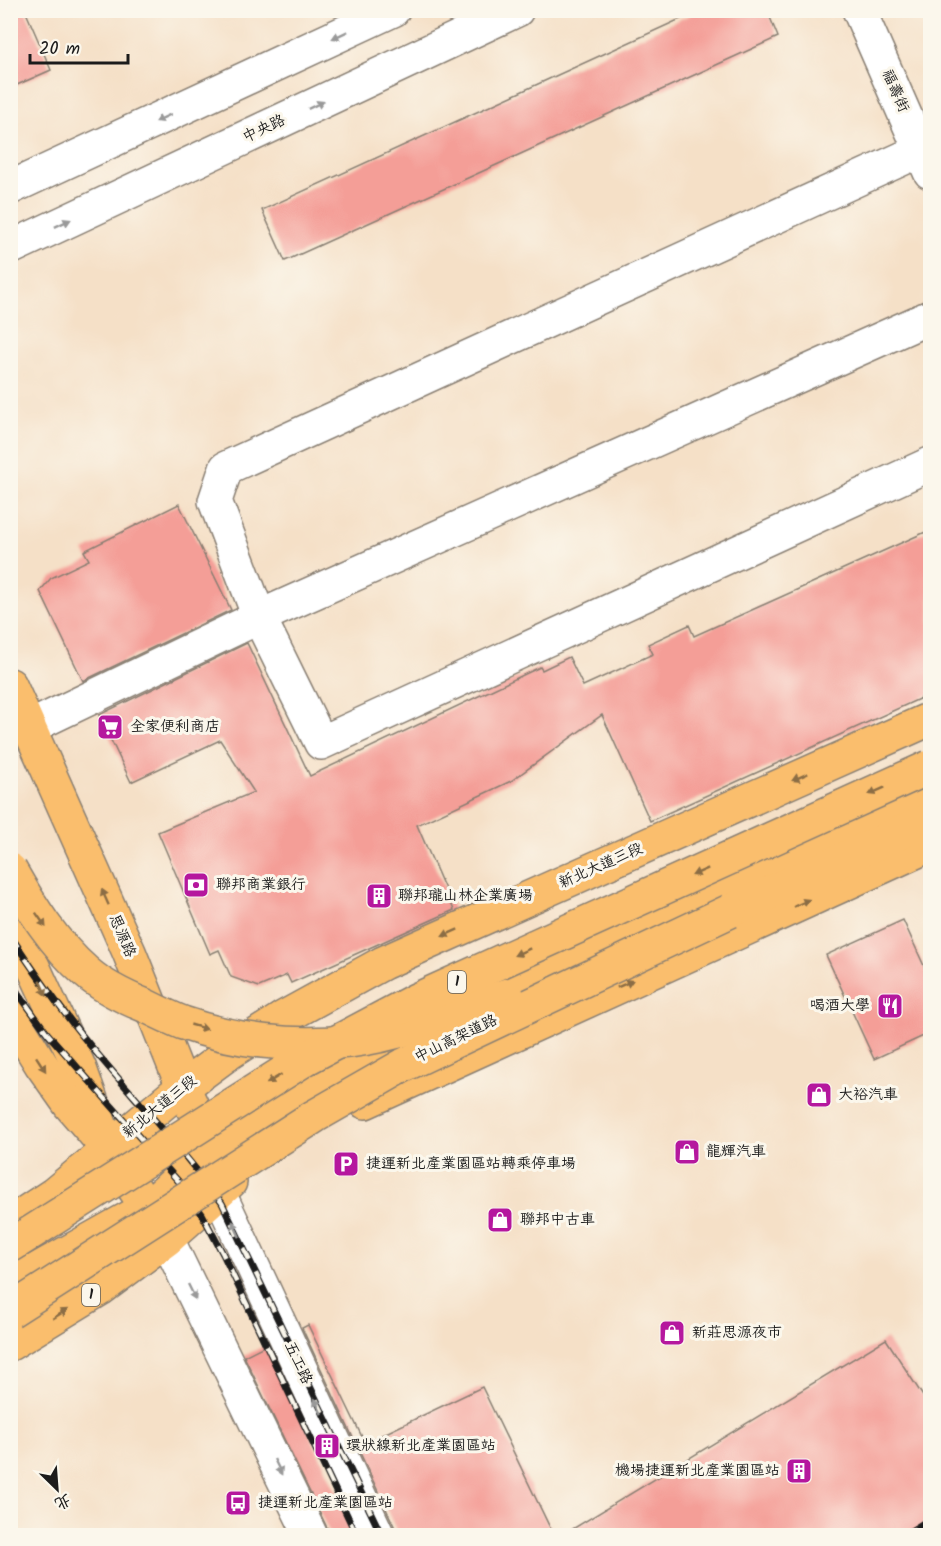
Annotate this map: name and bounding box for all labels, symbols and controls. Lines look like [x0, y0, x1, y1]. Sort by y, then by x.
scale bar [30, 27, 128, 65]
one-way arrow [331, 31, 348, 40]
text: 20 m [39, 35, 80, 64]
street label: 福壽街 [875, 66, 915, 116]
one-way arrow [308, 100, 325, 109]
street label: 中央路 [239, 109, 289, 149]
one-way arrow [154, 113, 171, 122]
one-way arrow [55, 219, 72, 228]
supermarket icon: 全家便利商店 [95, 712, 125, 742]
place label: 全家便利商店 [130, 715, 220, 739]
one-way arrow [791, 772, 809, 782]
one-way arrow [868, 786, 886, 796]
street label: 新北大道三段 [555, 837, 647, 895]
one-way arrow [691, 867, 708, 876]
bank icon: 聯邦商業銀行 [181, 870, 211, 900]
place label: 聯邦商業銀行 [216, 873, 306, 897]
building icon: 聯邦瓏山林企業廣場 [364, 881, 394, 911]
place label: 聯邦瓏山林企業廣場 [398, 884, 533, 908]
one-way arrow [100, 888, 110, 906]
one-way arrow [794, 899, 811, 908]
street label: 思源路 [102, 911, 142, 961]
one-way arrow [35, 912, 47, 928]
one-way arrow [441, 929, 458, 938]
one-way arrow [514, 948, 531, 957]
road number: 1 [448, 971, 466, 993]
one-way arrow [616, 979, 633, 988]
one-way arrow [39, 980, 48, 997]
restaurant icon: 喝酒大學 [875, 991, 905, 1021]
place label: 喝酒大學 [810, 994, 870, 1018]
street label: 中山高架道路 [410, 1008, 502, 1070]
one-way arrow [190, 1023, 208, 1032]
one-way arrow [35, 1055, 47, 1071]
street label: 新北大道三段 [117, 1069, 203, 1145]
one-way arrow [266, 1073, 282, 1084]
shop icon: 大裕汽車 [804, 1080, 834, 1110]
place label: 大裕汽車 [838, 1083, 898, 1107]
shop icon: 龍輝汽車 [672, 1137, 702, 1167]
place label: 龍輝汽車 [706, 1140, 766, 1164]
parking icon: 捷運新北產業園區站轉乘停車場 [331, 1149, 361, 1179]
place label: 捷運新北產業園區站轉乘停車場 [366, 1152, 576, 1176]
shop icon: 聯邦中古車 [485, 1205, 515, 1235]
place label: 聯邦中古車 [520, 1208, 595, 1232]
one-way arrow [231, 1220, 241, 1238]
one-way arrow [188, 1283, 197, 1300]
road number: 1 [82, 1284, 100, 1306]
one-way arrow [52, 1308, 68, 1319]
shop icon: 新莊思源夜市 [657, 1318, 687, 1348]
place label: 新莊思源夜市 [692, 1321, 782, 1345]
street label: 五工路 [278, 1338, 318, 1388]
one-way arrow [313, 1398, 322, 1415]
building icon: 環狀線新北產業園區站 [312, 1431, 342, 1461]
place label: 環狀線新北產業園區站 [346, 1434, 496, 1458]
building icon: 機場捷運新北產業園區站 [784, 1456, 814, 1486]
one-way arrow [273, 1458, 282, 1475]
north arrow [27, 1459, 87, 1519]
place label: 機場捷運新北產業園區站 [615, 1459, 780, 1483]
text: 北 [50, 1487, 75, 1516]
bus stop icon: 捷運新北產業園區站 [223, 1488, 253, 1518]
place label: 捷運新北產業園區站 [258, 1491, 393, 1515]

